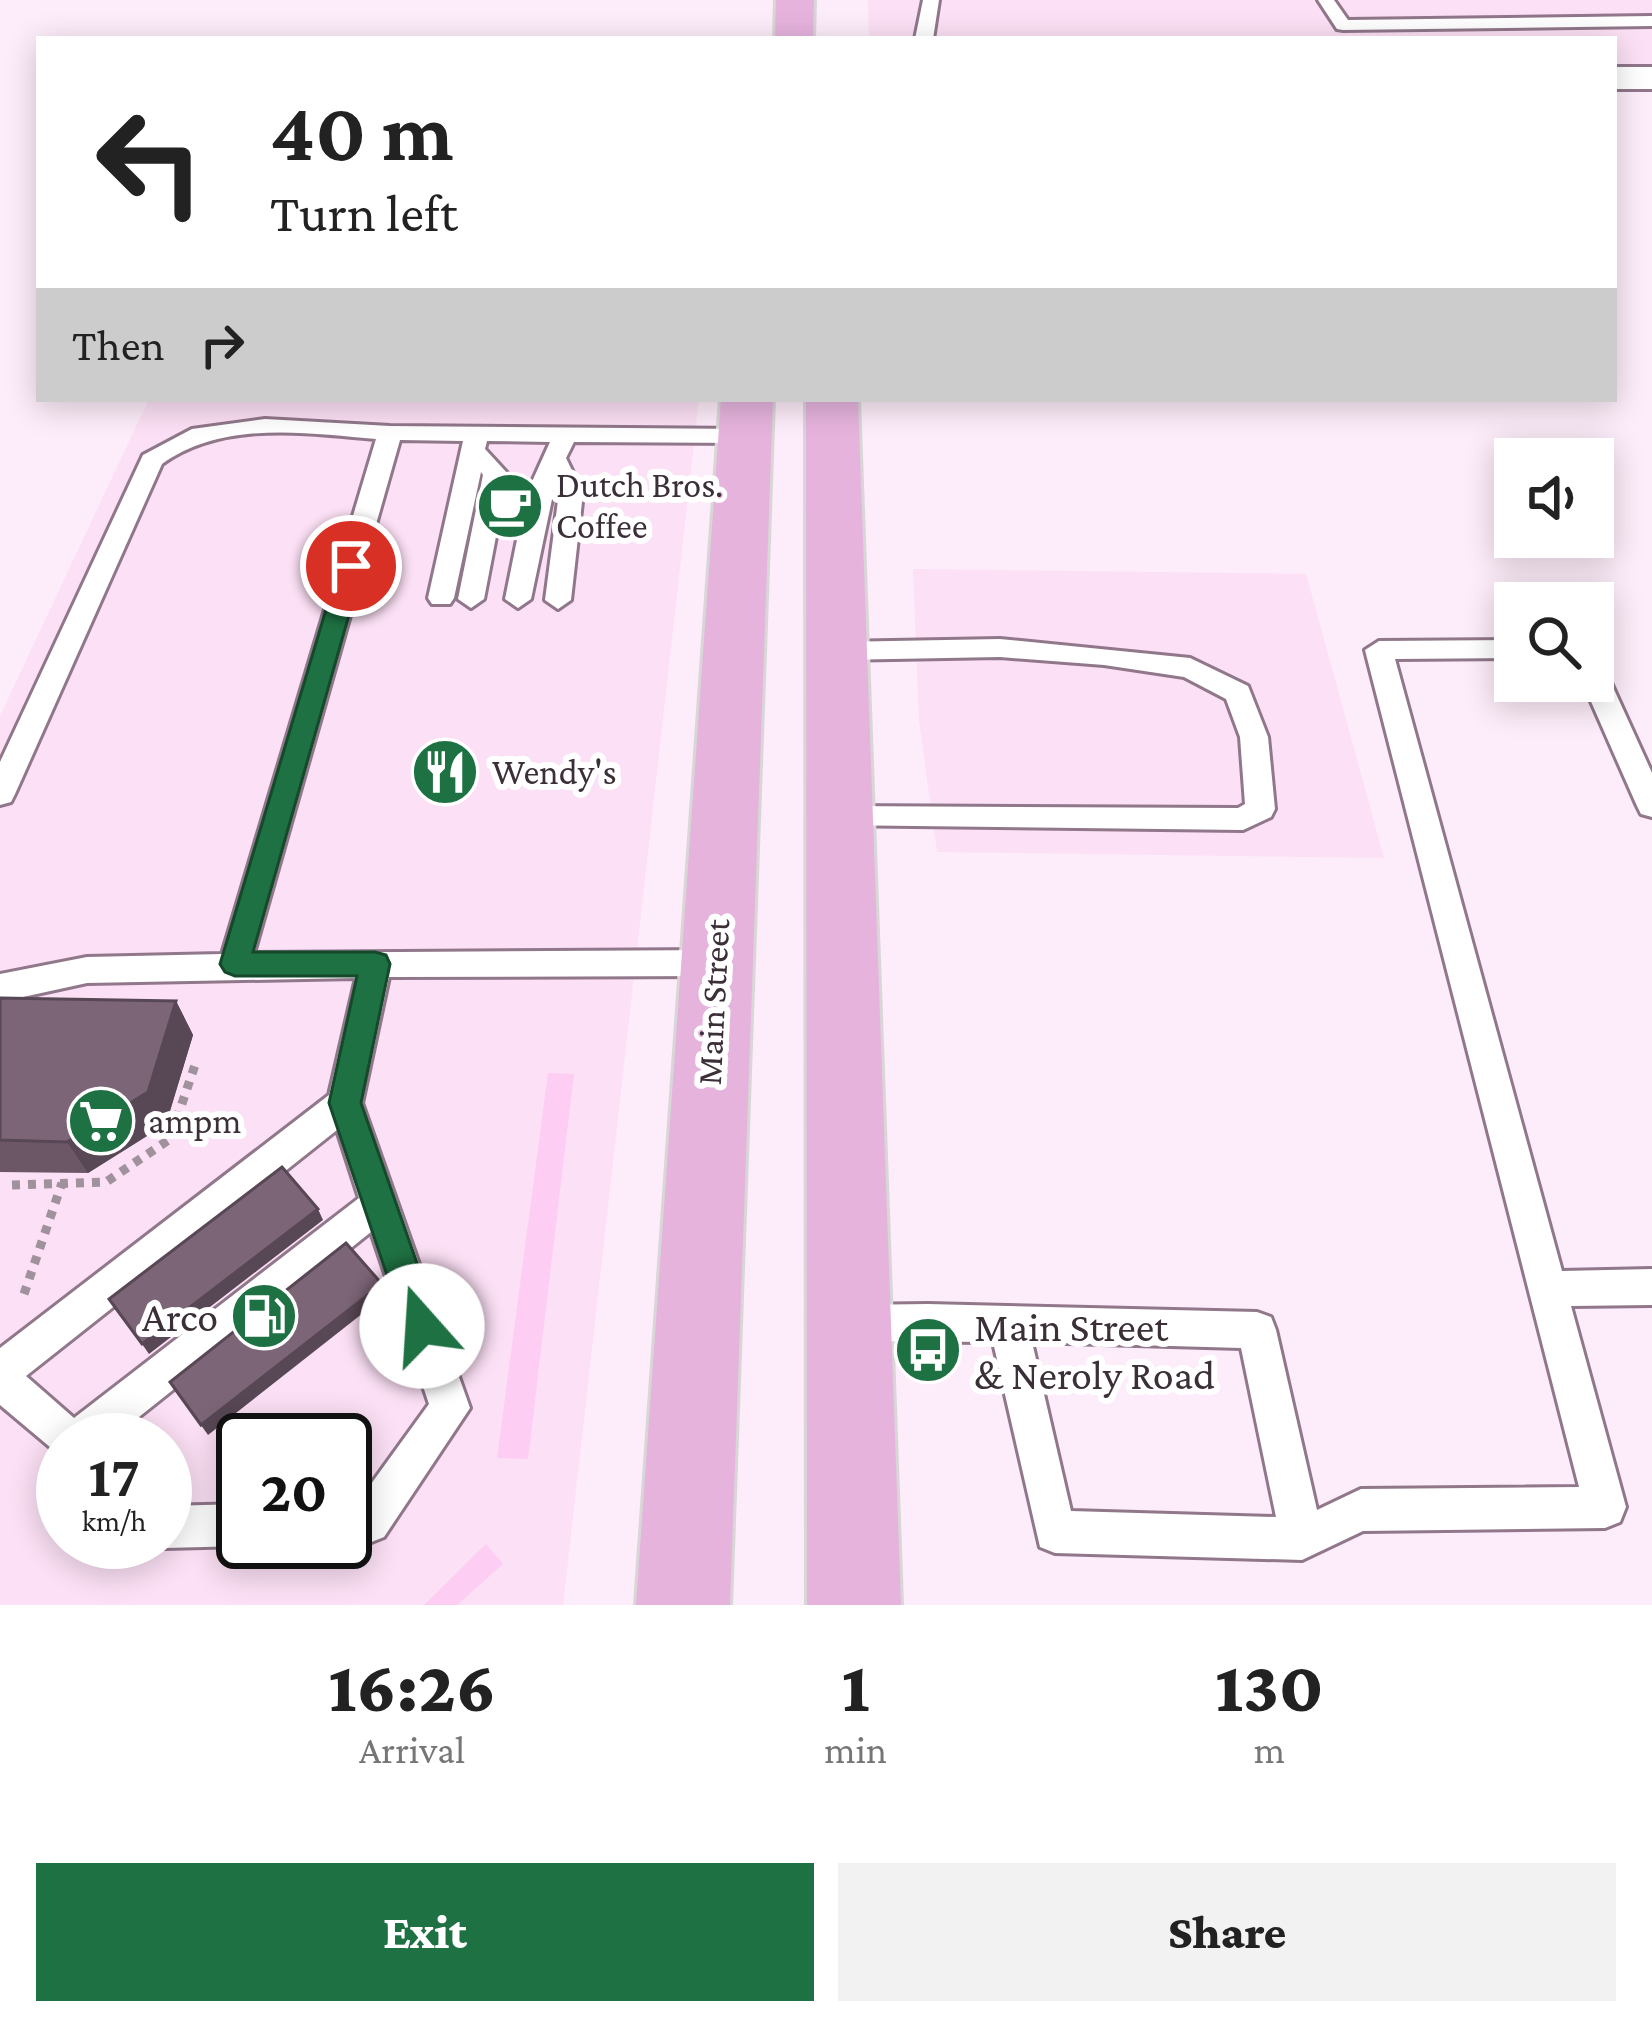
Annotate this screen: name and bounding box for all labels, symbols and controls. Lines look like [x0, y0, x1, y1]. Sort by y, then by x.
icon: left [72, 84, 228, 240]
text: 40 m [270, 85, 454, 178]
text: Turn left [270, 183, 458, 243]
icon: right [189, 312, 255, 378]
text: Then [72, 320, 165, 370]
map controls [1494, 438, 1614, 702]
button: sound [1494, 438, 1614, 558]
place label: Dutch Bros. Coffee [556, 465, 723, 546]
cafe icon: Dutch Bros. Coffee [475, 471, 545, 541]
pin [300, 515, 402, 617]
icon: arrive [318, 533, 384, 599]
button: search [1494, 582, 1614, 702]
restaurant icon: Wendy's [410, 737, 480, 807]
place label: Wendy's [492, 752, 617, 792]
street label: Main Street [689, 917, 737, 1086]
supermarket icon: ampm [66, 1086, 136, 1156]
place label: ampm [148, 1101, 241, 1141]
position arrow [359, 1263, 485, 1389]
fuel station icon: Arco [229, 1281, 299, 1351]
place label: Arco [142, 1293, 218, 1340]
place label: Main Street & Neroly Road [974, 1303, 1215, 1398]
bus stop icon: Main Street & Neroly Road [893, 1315, 963, 1385]
speed limit sign: 20 [216, 1413, 372, 1569]
text: 17 [88, 1442, 140, 1509]
text: km/h [82, 1504, 146, 1537]
text: 16:26 [328, 1646, 496, 1726]
text: 1 [842, 1646, 870, 1726]
text: 130 [1215, 1646, 1324, 1726]
text: Arrival [359, 1728, 465, 1771]
text: min [824, 1728, 887, 1771]
text: m [1254, 1728, 1285, 1771]
button: Exit [36, 1863, 814, 2001]
button: Share [838, 1863, 1616, 2001]

